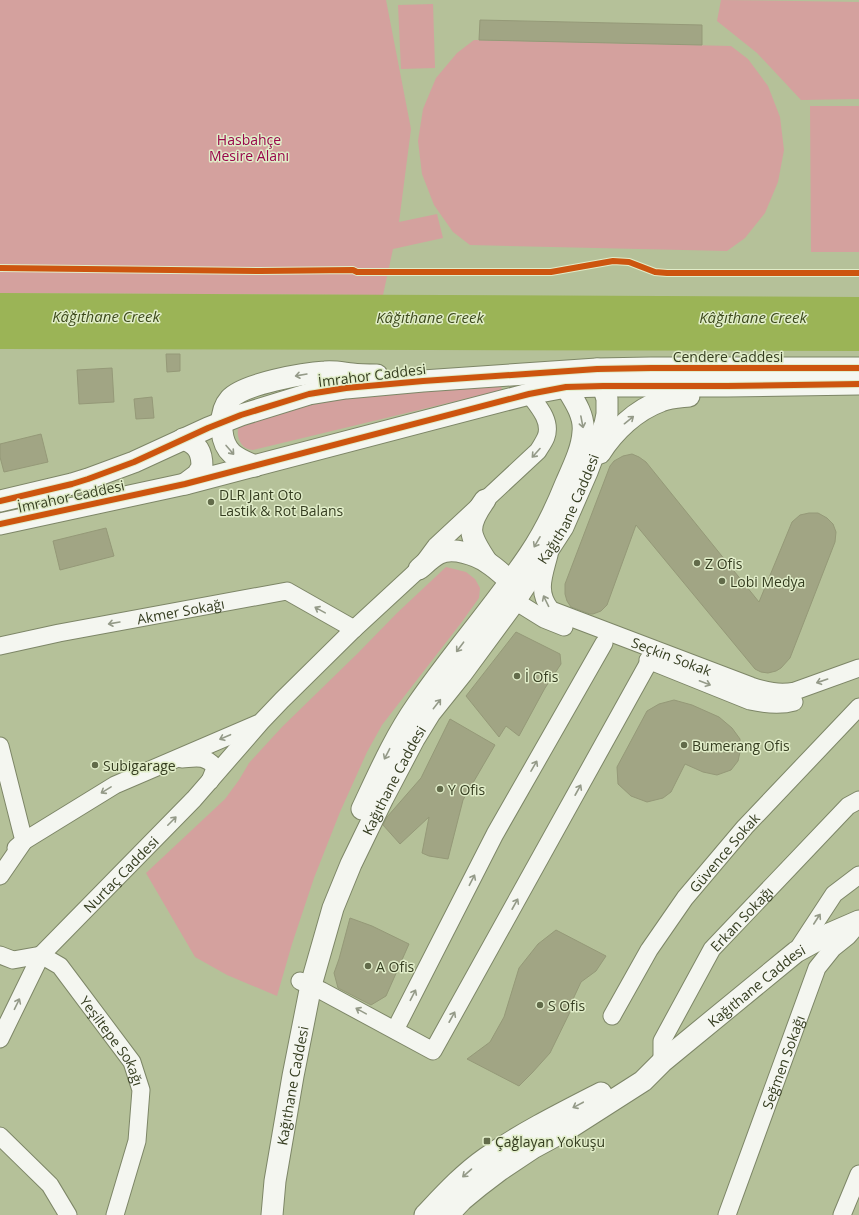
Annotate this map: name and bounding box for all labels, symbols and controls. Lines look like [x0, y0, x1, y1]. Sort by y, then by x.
park label: Hasbahçe Mesire Alanı [209, 130, 289, 165]
water label: Kâğıthane Creek [52, 306, 160, 326]
water label: Kâğıthane Creek [376, 307, 484, 327]
water label: Kâğıthane Creek [699, 307, 807, 327]
street label: Cendere Caddesi [673, 347, 783, 366]
street label: İmrahor Caddesi [317, 359, 427, 391]
one-way arrow [294, 371, 307, 379]
one-way arrow [578, 416, 586, 429]
one-way arrow [624, 416, 635, 425]
one-way arrow [225, 445, 234, 456]
one-way arrow [531, 447, 540, 458]
street label: Kağıthane Caddesi [532, 451, 603, 567]
street label: İmrahor Caddesi [16, 475, 126, 517]
place label: DLR Jant Oto Lastik & Rot Balans [219, 485, 344, 520]
marker: DLR Jant Oto Lastik & Rot Balans [206, 497, 216, 507]
one-way arrow [532, 536, 540, 548]
place label: Z Ofis [705, 554, 743, 573]
marker: Z Ofis [692, 558, 702, 568]
place label: Lobi Medya [730, 572, 805, 591]
marker: Lobi Medya [717, 576, 727, 586]
street label: Akmer Sokağı [135, 593, 226, 628]
one-way arrow [542, 596, 549, 608]
one-way arrow [314, 605, 326, 613]
one-way arrow [107, 619, 120, 627]
street label: Seçkin Sokak [629, 632, 715, 680]
one-way arrow [456, 642, 464, 653]
place label: İ Ofis [525, 667, 559, 686]
marker: İ Ofis [512, 671, 522, 681]
one-way arrow [816, 678, 829, 685]
one-way arrow [698, 680, 710, 687]
one-way arrow [433, 699, 442, 710]
street label: Kağıthane Caddesi [357, 722, 430, 838]
one-way arrow [219, 734, 231, 742]
place label: Bumerang Ofis [692, 736, 790, 755]
marker: Bumerang Ofis [679, 740, 689, 750]
one-way arrow [383, 748, 390, 760]
place label: Subigarage [103, 756, 176, 775]
marker: Subigarage [90, 760, 100, 770]
one-way arrow [531, 760, 539, 772]
place label: Y Ofis [448, 780, 486, 799]
marker: Y Ofis [435, 784, 445, 794]
one-way arrow [575, 784, 583, 796]
one-way arrow [100, 787, 112, 795]
street label: Güvence Sokak [685, 808, 764, 896]
one-way arrow [167, 816, 177, 826]
street label: Nurtaç Caddesi [79, 832, 162, 916]
one-way arrow [469, 874, 476, 886]
street label: Erkan Sokağı [706, 882, 777, 955]
one-way arrow [512, 898, 520, 910]
one-way arrow [813, 914, 821, 925]
street label: Kağıthane Caddesi [703, 939, 808, 1030]
place label: A Ofis [376, 957, 415, 976]
marker: A Ofis [363, 961, 373, 971]
one-way arrow [409, 989, 417, 1001]
street label: Yeşiltepe Sokağı [76, 992, 148, 1088]
place label: S Ofis [548, 996, 585, 1015]
one-way arrow [14, 998, 21, 1010]
marker: S Ofis [535, 1000, 545, 1010]
one-way arrow [355, 1007, 367, 1015]
one-way arrow [449, 1011, 457, 1023]
street label: Seğmen Sokağı [757, 1012, 809, 1111]
street label: Kağıthane Caddesi [272, 1024, 312, 1147]
one-way arrow [572, 1102, 584, 1109]
place label: Çağlayan Yokuşu [495, 1132, 605, 1151]
marker: Çağlayan Yokuşu [482, 1136, 492, 1146]
one-way arrow [462, 1169, 473, 1178]

